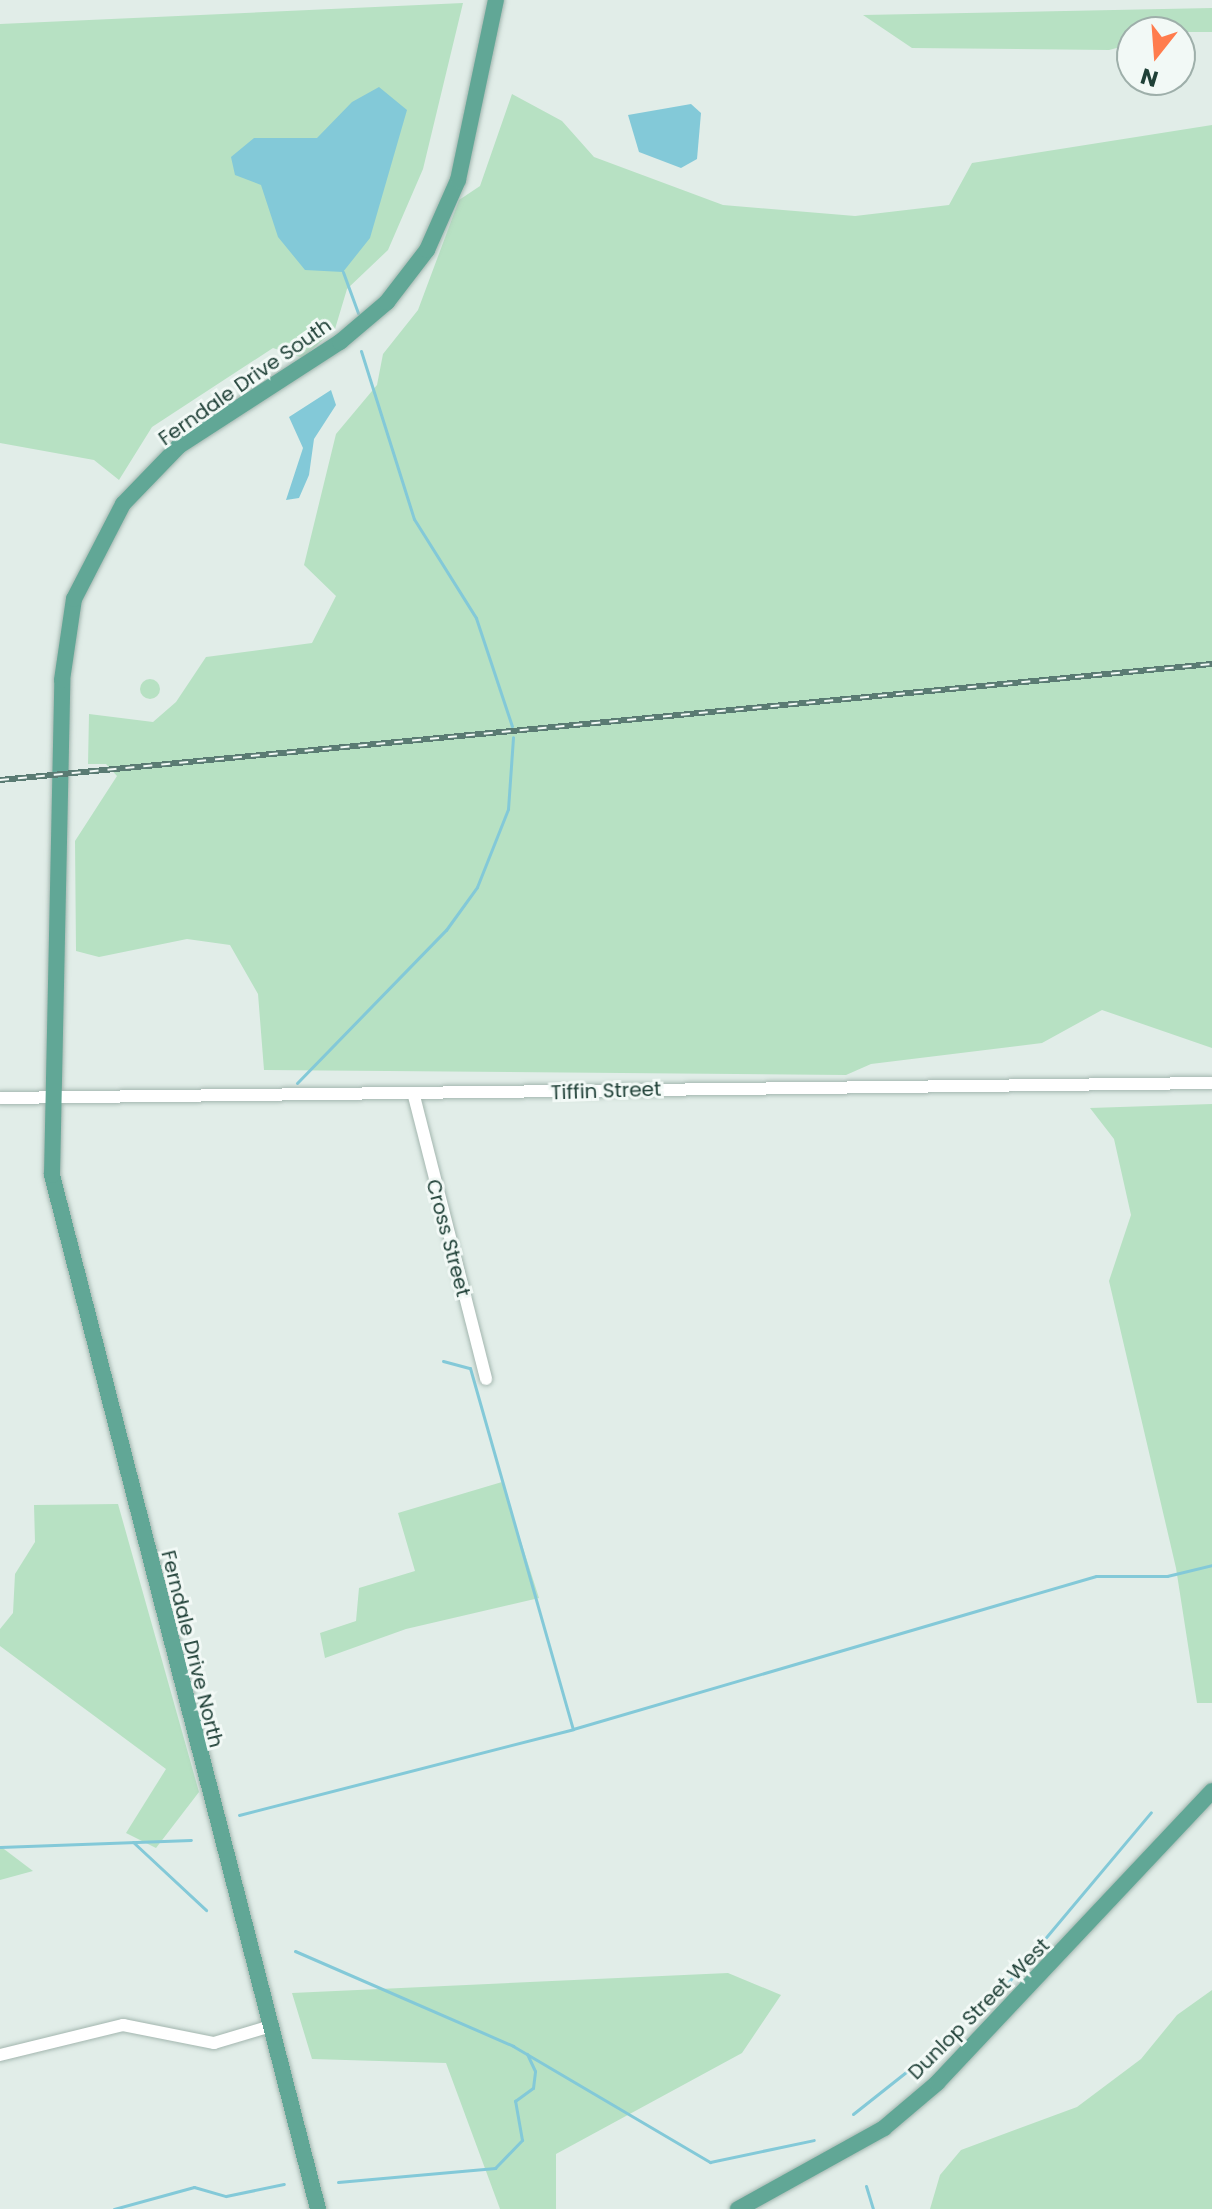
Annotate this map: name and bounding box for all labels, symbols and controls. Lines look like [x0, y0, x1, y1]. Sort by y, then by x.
north arrow [1116, 16, 1196, 96]
text: N [1137, 60, 1162, 95]
street label: Ferndale Drive South [154, 313, 336, 451]
street label: Tiffin Street [550, 1077, 662, 1105]
street label: Cross Street [421, 1177, 475, 1299]
street label: Ferndale Drive North [156, 1548, 228, 1750]
street label: Dunlop Street West [903, 1933, 1055, 2085]

